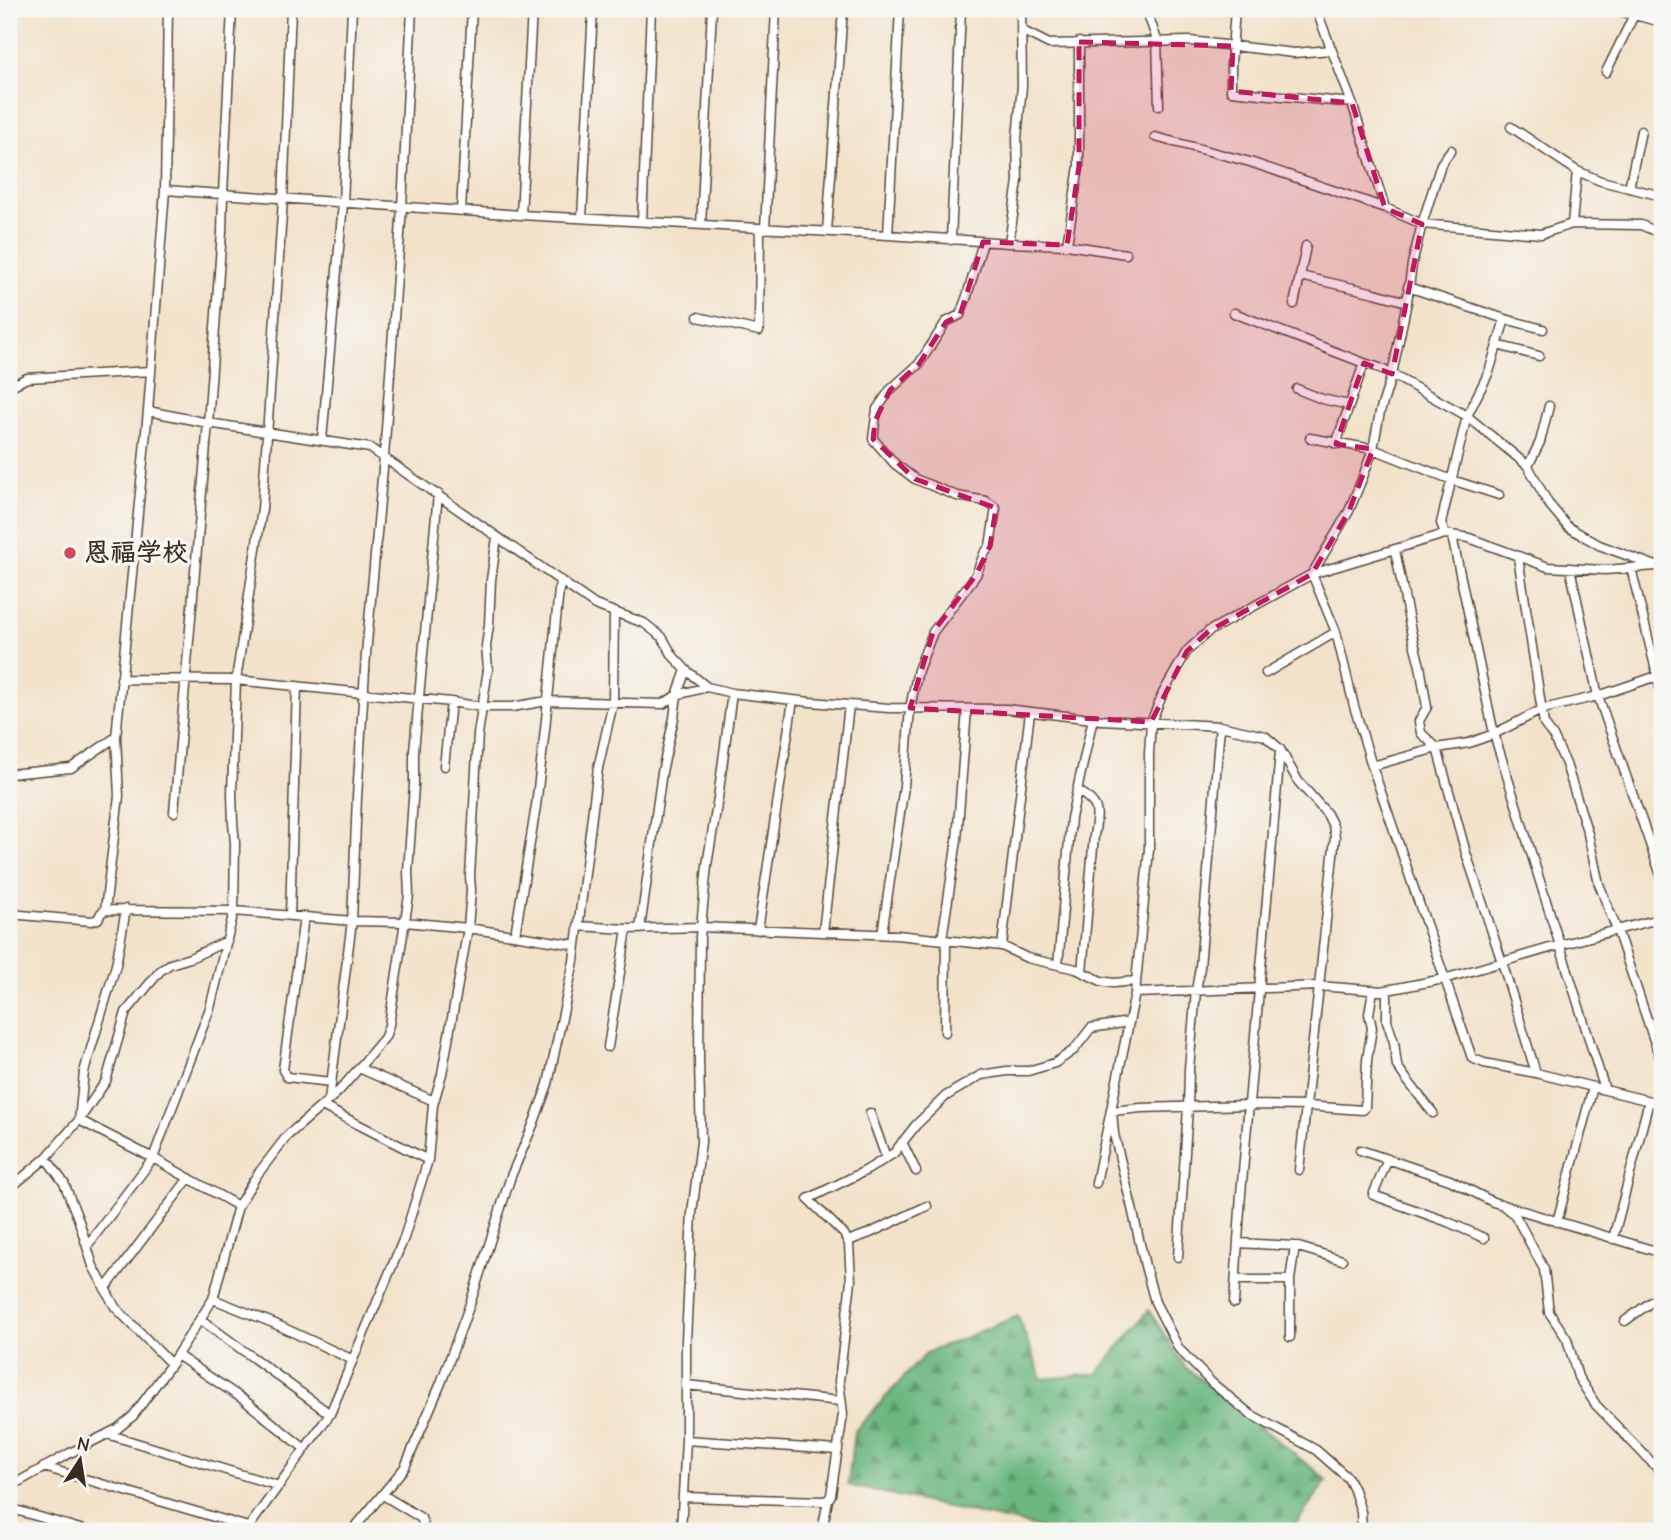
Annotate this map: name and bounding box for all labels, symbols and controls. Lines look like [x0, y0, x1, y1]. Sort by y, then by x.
place label: 恩福学校 [84, 538, 188, 568]
marker: 恩福学校 [62, 545, 78, 561]
north arrow [46, 1424, 116, 1494]
text: N [75, 1432, 92, 1456]

